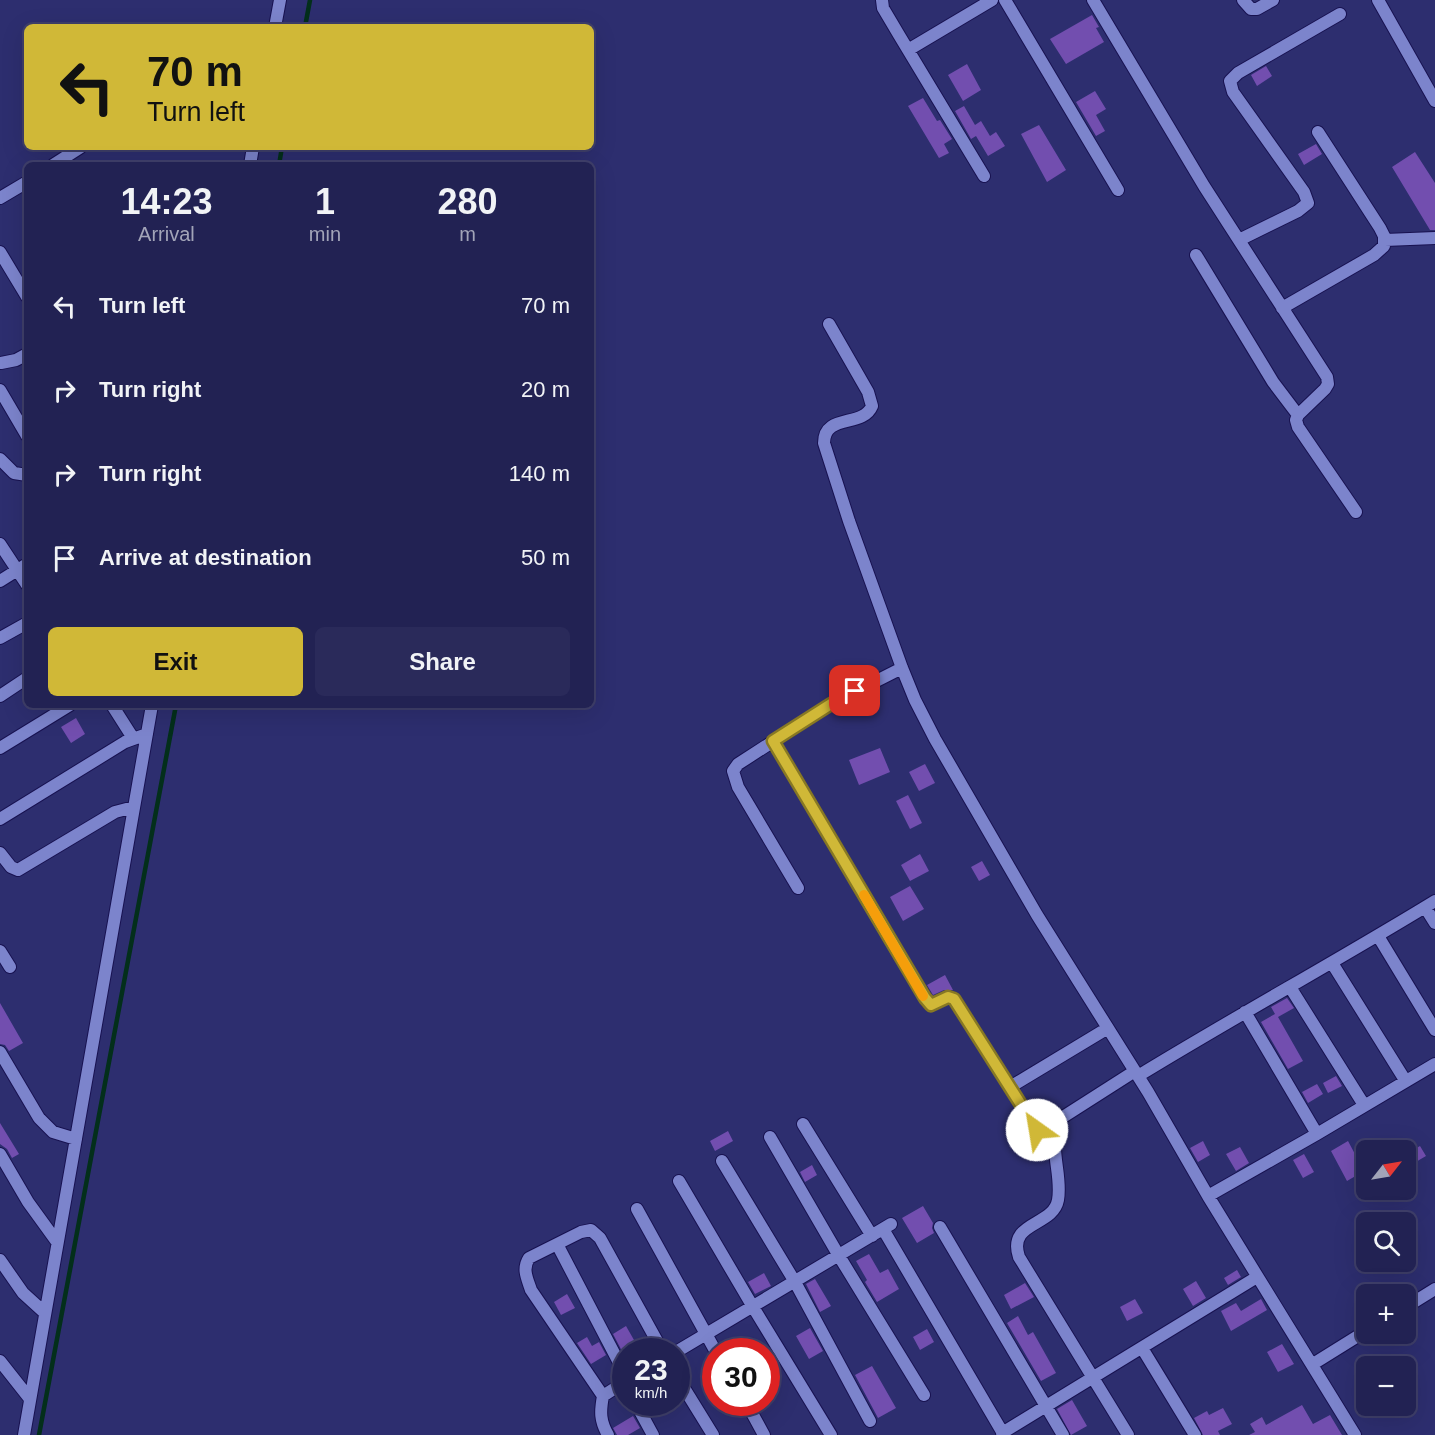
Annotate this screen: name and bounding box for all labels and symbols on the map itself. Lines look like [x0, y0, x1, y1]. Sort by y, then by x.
pin [829, 665, 880, 716]
position arrow [1005, 1098, 1069, 1162]
north arrow [1356, 1140, 1416, 1200]
speed limit sign: 30 [702, 1338, 780, 1416]

